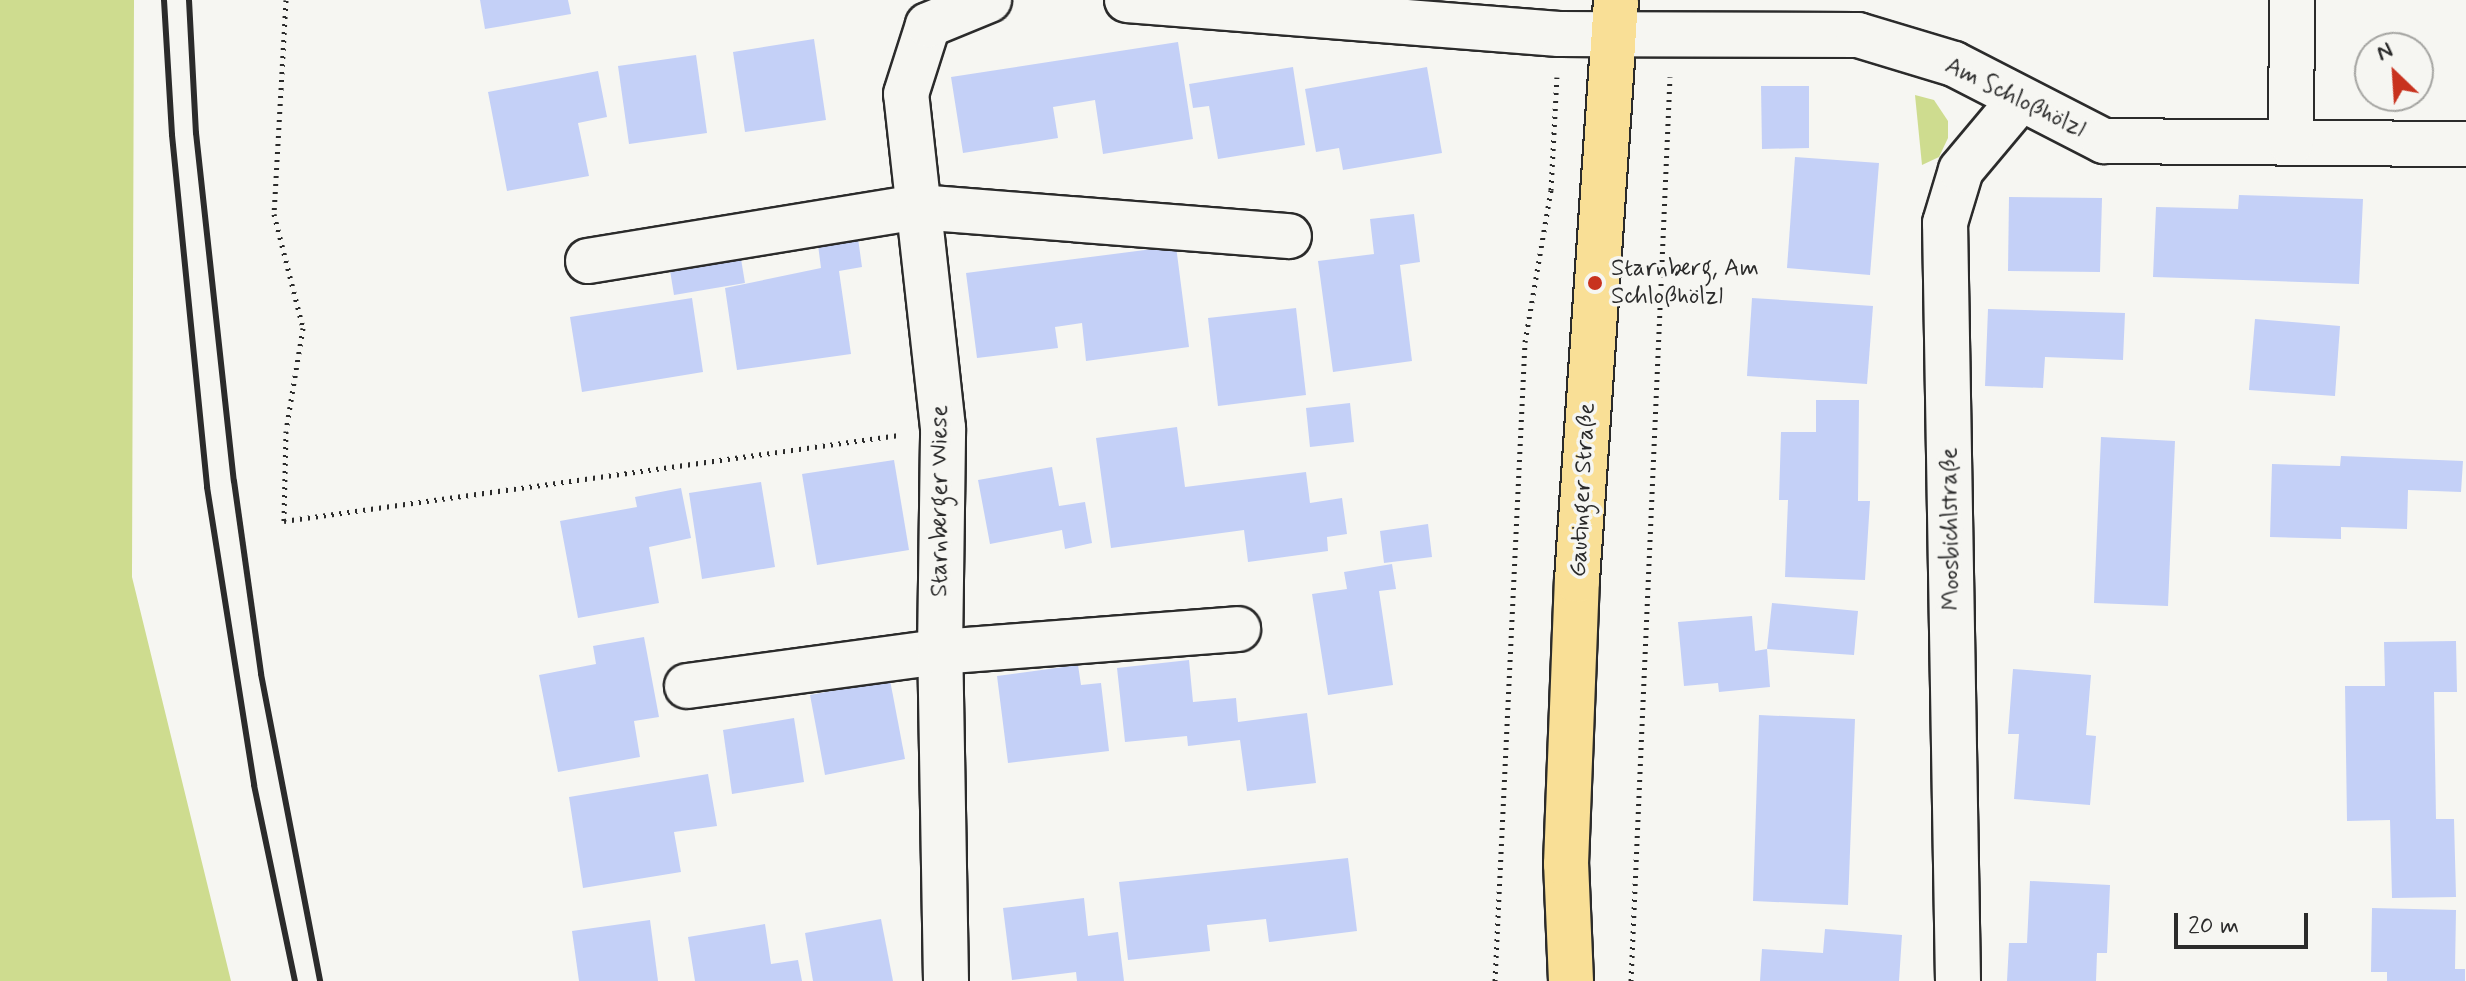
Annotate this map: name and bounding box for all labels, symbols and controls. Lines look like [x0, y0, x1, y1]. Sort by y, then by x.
north arrow [2354, 32, 2434, 112]
text: N [2372, 36, 2397, 68]
street label: Am Schloßhölzl [1940, 51, 2090, 145]
place label: Starnberg, Am Schloßhölzl [1611, 255, 1759, 311]
marker: Starnberg, Am Schloßhölzl [1586, 274, 1604, 292]
street label: Gautinger Straße [1564, 402, 1602, 578]
street label: Starnberger Wiese [926, 406, 954, 596]
street label: Moosbichlstraße [1935, 447, 1967, 611]
scale bar [2178, 897, 2312, 947]
text: 20 m [2188, 911, 2239, 942]

